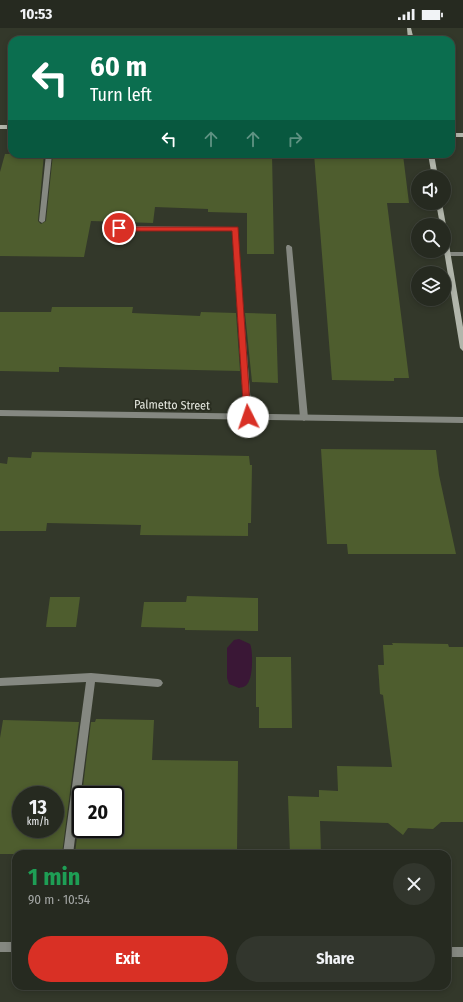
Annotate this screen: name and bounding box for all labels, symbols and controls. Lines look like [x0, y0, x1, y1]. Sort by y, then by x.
text: 10:53 [20, 5, 52, 23]
text: 60 m [90, 50, 147, 83]
icon: left [24, 52, 76, 104]
text: Turn left [90, 84, 152, 106]
icon: left [158, 128, 180, 150]
icon: ahead [200, 128, 222, 150]
icon: ahead [242, 128, 264, 150]
icon: right [284, 128, 306, 150]
map controls [411, 170, 451, 306]
button: sound [411, 170, 451, 210]
pin [102, 211, 136, 245]
icon: arrive [108, 217, 130, 239]
button: search [411, 218, 451, 258]
button: layers [411, 266, 451, 306]
position arrow [227, 396, 269, 438]
street label: Palmetto Street [134, 397, 210, 413]
speed limit sign: 20 [72, 786, 124, 838]
text: 13 [29, 795, 47, 819]
text: km/h [27, 816, 49, 828]
text: 1 min [28, 863, 80, 891]
button: close [393, 863, 435, 905]
text: 90 m · 10:54 [28, 892, 90, 907]
button: Exit [28, 936, 228, 982]
button: Share [236, 936, 435, 982]

